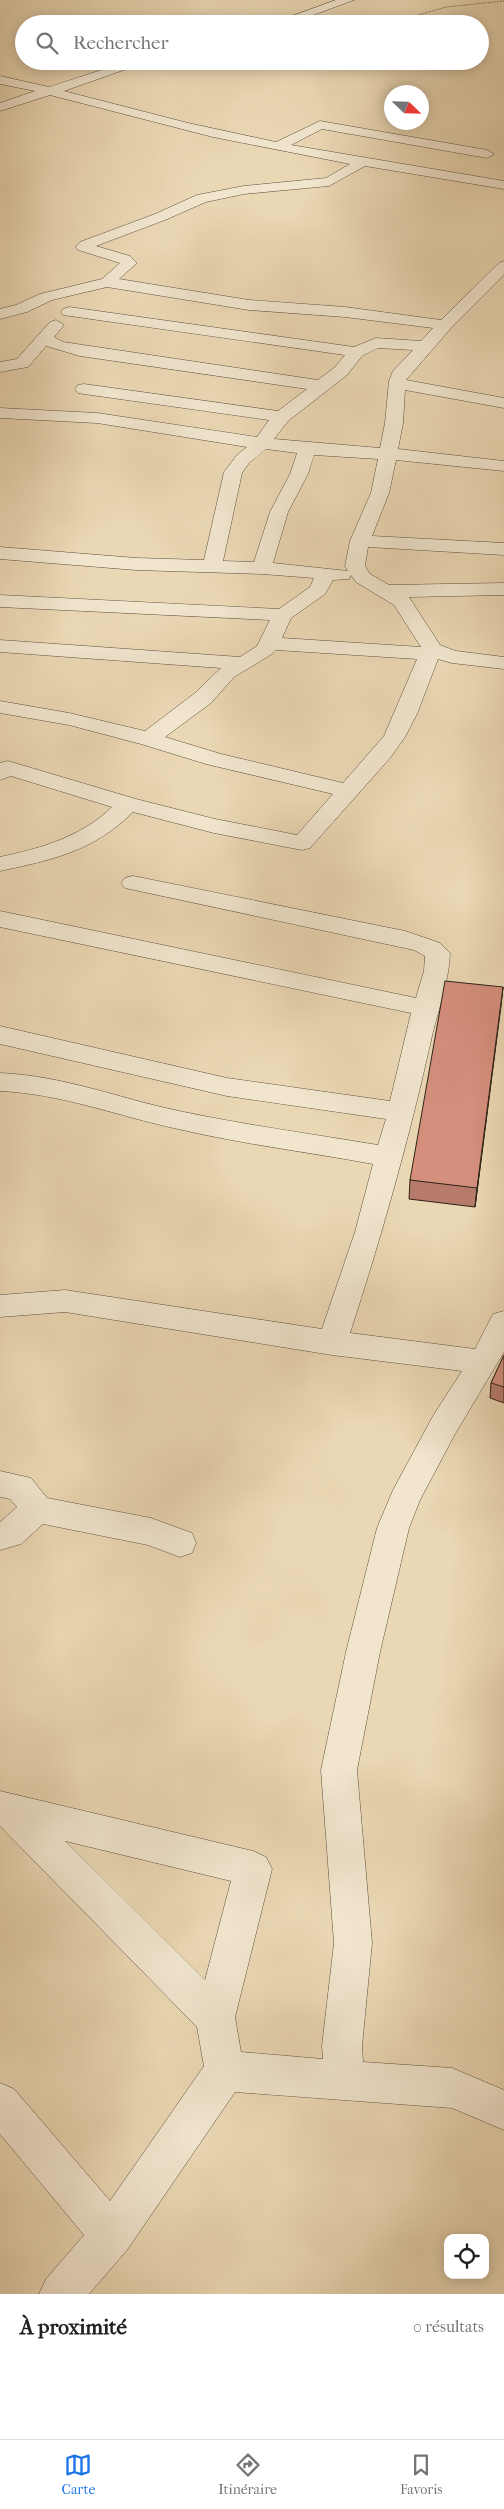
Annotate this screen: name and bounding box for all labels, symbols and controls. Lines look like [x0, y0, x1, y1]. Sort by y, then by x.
search box [15, 15, 489, 70]
icon: search [33, 29, 61, 57]
text: Rechercher [73, 32, 169, 54]
north arrow [384, 85, 429, 130]
map controls [444, 2234, 489, 2279]
button: locate [444, 2234, 489, 2279]
text: À proximité [20, 2315, 127, 2339]
text: 0 résultats [413, 2317, 484, 2336]
tab: Carte [61, 2451, 95, 2498]
tab: Itinéraire [218, 2451, 277, 2498]
tab: Favoris [400, 2451, 443, 2498]

